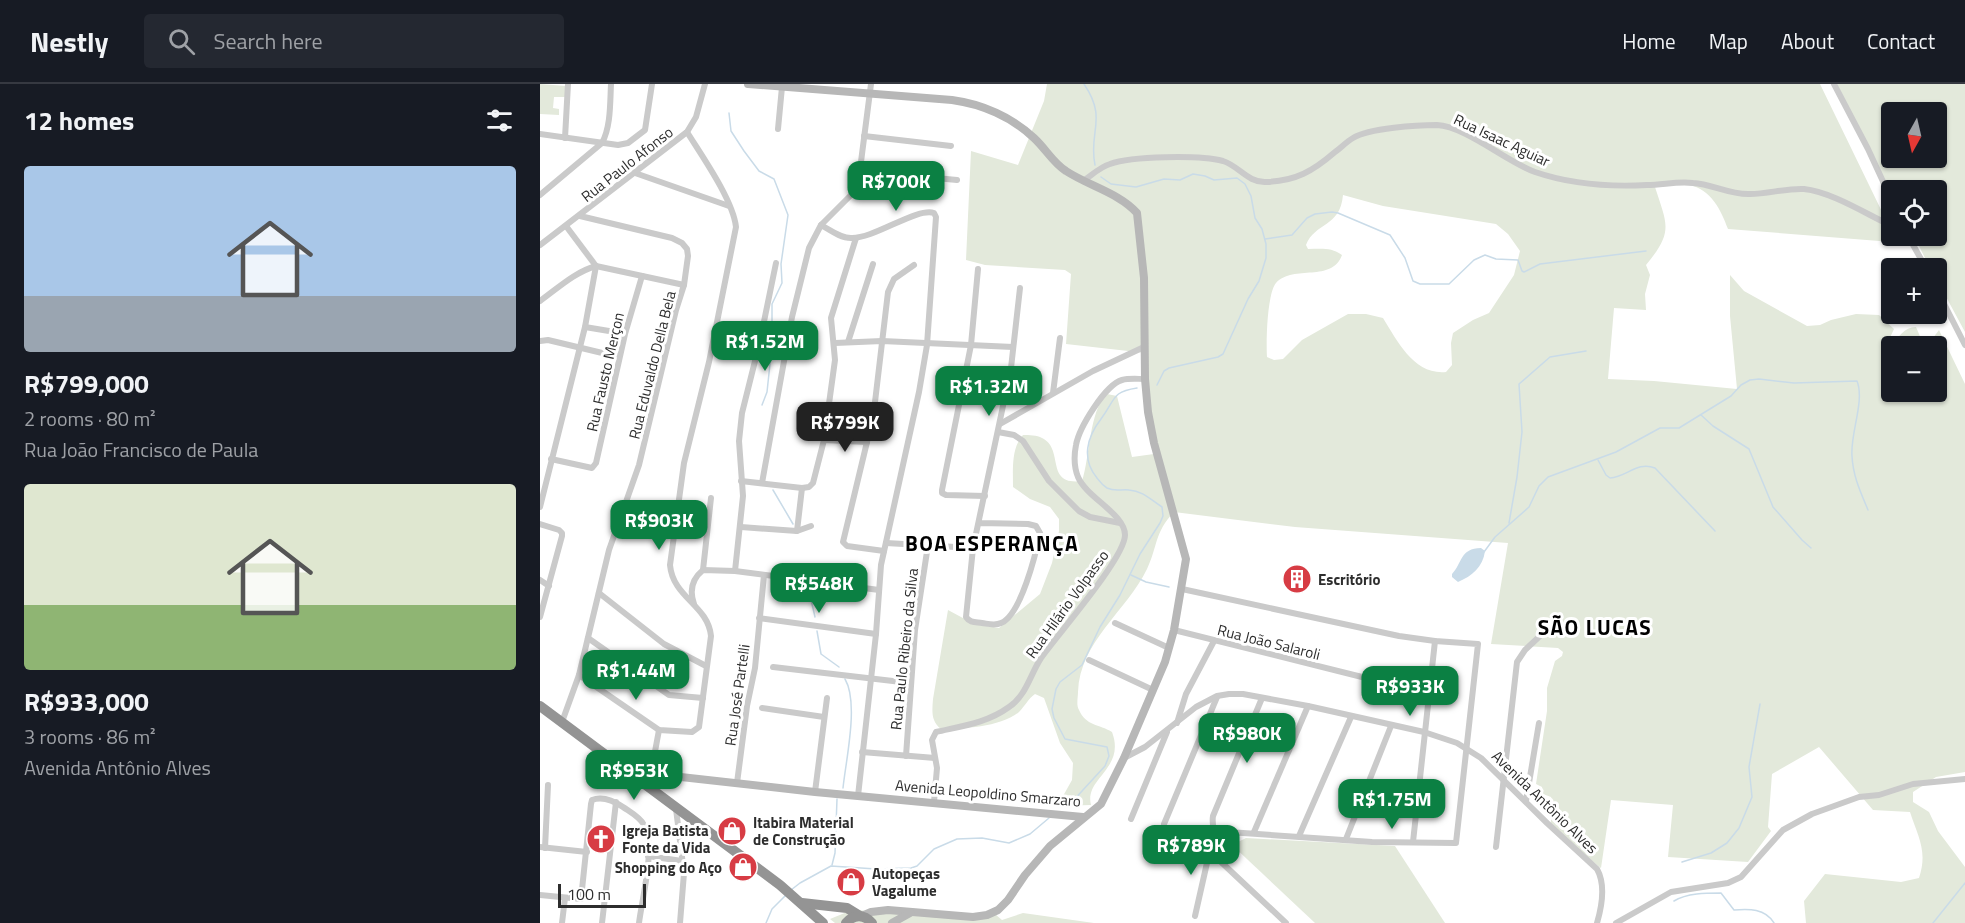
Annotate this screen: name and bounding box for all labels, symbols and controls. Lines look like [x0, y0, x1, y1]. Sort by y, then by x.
search box [144, 14, 564, 68]
text: Nestly [30, 20, 108, 63]
text: Search here [213, 24, 323, 58]
icon: search [165, 25, 198, 58]
text: Home [1622, 25, 1676, 57]
text: Map [1709, 25, 1748, 57]
text: About [1781, 25, 1834, 57]
text: Contact [1867, 25, 1935, 57]
text: 12 homes [24, 101, 134, 140]
north arrow [1881, 102, 1947, 168]
map controls [1881, 102, 1947, 402]
icon: filters [483, 104, 516, 137]
street label: Rua Isaac Aguiar [1450, 108, 1554, 172]
street label: Rua Paulo Afonso [576, 121, 678, 207]
pin: R$700K [847, 161, 945, 212]
text: R$700K [861, 165, 931, 196]
button: locate [1881, 180, 1947, 246]
icon: home [216, 205, 324, 313]
button: + [1881, 258, 1947, 324]
street label: Rua Eduvaldo Della Bela [622, 288, 682, 442]
street label: Rua Fausto Merçon [580, 310, 630, 434]
pin: R$1.52M [710, 321, 820, 372]
text: R$1.52M [725, 325, 805, 356]
button: − [1881, 336, 1947, 402]
text: R$799,000 [24, 364, 149, 403]
pin: R$1.32M [934, 366, 1044, 417]
text: R$1.32M [949, 370, 1029, 401]
pin: R$799K [796, 402, 894, 453]
text: 2 rooms · 80 m² [24, 403, 156, 434]
text: R$799K [810, 406, 880, 437]
text: Rua João Francisco de Paula [24, 434, 258, 465]
pin: R$903K [610, 500, 708, 551]
text: R$903K [624, 504, 694, 535]
icon: home [216, 523, 324, 631]
district label: BOA ESPERANÇA [905, 527, 1079, 559]
street label: Rua Hilário Volpasso [1020, 545, 1114, 663]
pin: R$548K [770, 563, 868, 614]
building icon: Escritório [1281, 563, 1313, 595]
street label: Rua Paulo Ribeiro da Silva [884, 566, 924, 731]
text: R$548K [784, 567, 854, 598]
place label: Escritório [1318, 568, 1380, 591]
district label: SÃO LUCAS [1538, 611, 1652, 643]
street label: Rua João Salaroli [1215, 618, 1323, 666]
street label: Rua José Partelli [718, 643, 756, 747]
pin: R$1.44M [581, 650, 691, 701]
text: R$1.44M [596, 654, 676, 685]
pin: R$933K [1361, 666, 1459, 717]
text: R$933K [1375, 670, 1445, 701]
text: R$933,000 [24, 682, 149, 721]
pin: R$980K [1198, 713, 1296, 764]
text: R$980K [1212, 717, 1282, 748]
text: 3 rooms · 86 m² [24, 721, 156, 752]
street label: Avenida Antônio Alves [1487, 745, 1603, 859]
pin: R$953K [585, 750, 683, 801]
text: Avenida Antônio Alves [24, 752, 211, 783]
text: R$953K [599, 754, 669, 785]
street label: Avenida Leopoldino Smarzaro [894, 773, 1082, 813]
pin: R$1.75M [1337, 779, 1447, 830]
text: R$1.75M [1352, 783, 1432, 814]
place label: Itabira Material de Construção [753, 811, 854, 851]
shop icon: Itabira Material de Construção [716, 815, 748, 847]
place label: Igreja Batista Fonte da Vida [622, 819, 711, 859]
church icon: Igreja Batista Fonte da Vida [585, 823, 617, 855]
pin: R$789K [1142, 825, 1240, 876]
text: R$789K [1156, 829, 1226, 860]
shop icon: Shopping do Aço [727, 851, 759, 883]
place label: Shopping do Aço [615, 856, 722, 879]
place label: Autopeças Vagalume [872, 862, 940, 902]
shop icon: Autopeças Vagalume [835, 866, 867, 898]
scale bar [558, 881, 646, 908]
text: 100 m [567, 882, 611, 906]

